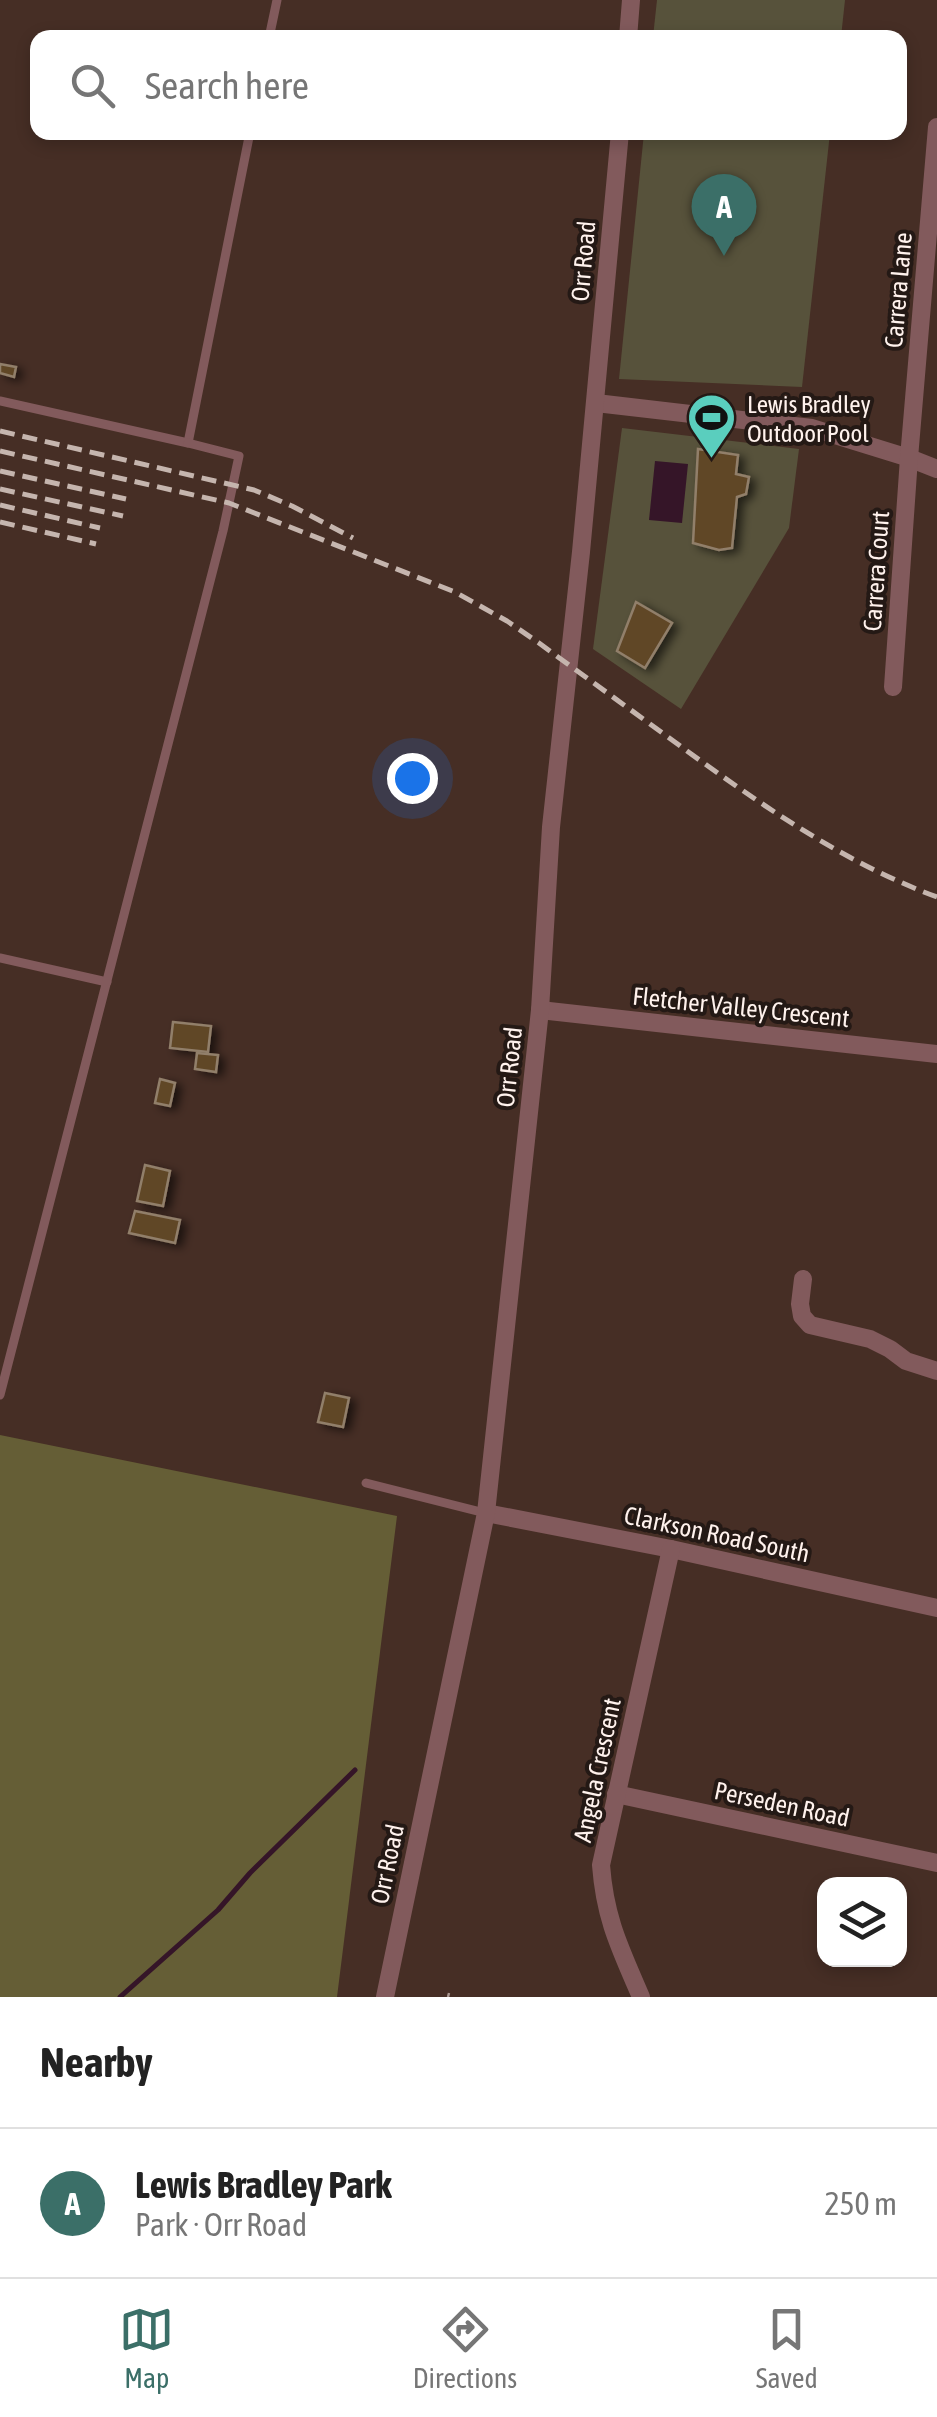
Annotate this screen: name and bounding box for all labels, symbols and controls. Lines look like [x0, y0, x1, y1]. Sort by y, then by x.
search box [30, 30, 907, 140]
icon: search [65, 58, 120, 113]
text: Search here [145, 64, 309, 107]
pin: A [692, 174, 756, 256]
street label: Orr Road [566, 220, 600, 302]
street label: Carrera Lane [879, 231, 917, 349]
place label: Lewis Bradley Outdoor Pool [747, 390, 871, 447]
sports icon: Lewis Bradley Outdoor Pool [686, 392, 738, 460]
street label: Carrera Court [858, 510, 894, 632]
your location [387, 753, 438, 804]
street label: Fletcher Valley Crescent [631, 982, 851, 1032]
street label: Orr Road [491, 1025, 527, 1109]
street label: Clarkson Road South [622, 1501, 812, 1567]
street label: Angela Crescent [568, 1695, 626, 1845]
street label: Perseden Road [712, 1776, 852, 1832]
street label: Orr Road [365, 1822, 409, 1906]
map controls [817, 1877, 907, 1967]
button: layers [817, 1877, 907, 1967]
text: Nearby [40, 2038, 153, 2086]
text: Lewis Bradley Park [135, 2163, 392, 2206]
text: A [65, 2185, 80, 2222]
text: 250 m [824, 2185, 897, 2222]
text: Park · Orr Road [135, 2206, 307, 2243]
tab: Map [119, 2302, 174, 2394]
tab: Directions [413, 2302, 517, 2394]
tab: Saved [756, 2302, 818, 2394]

